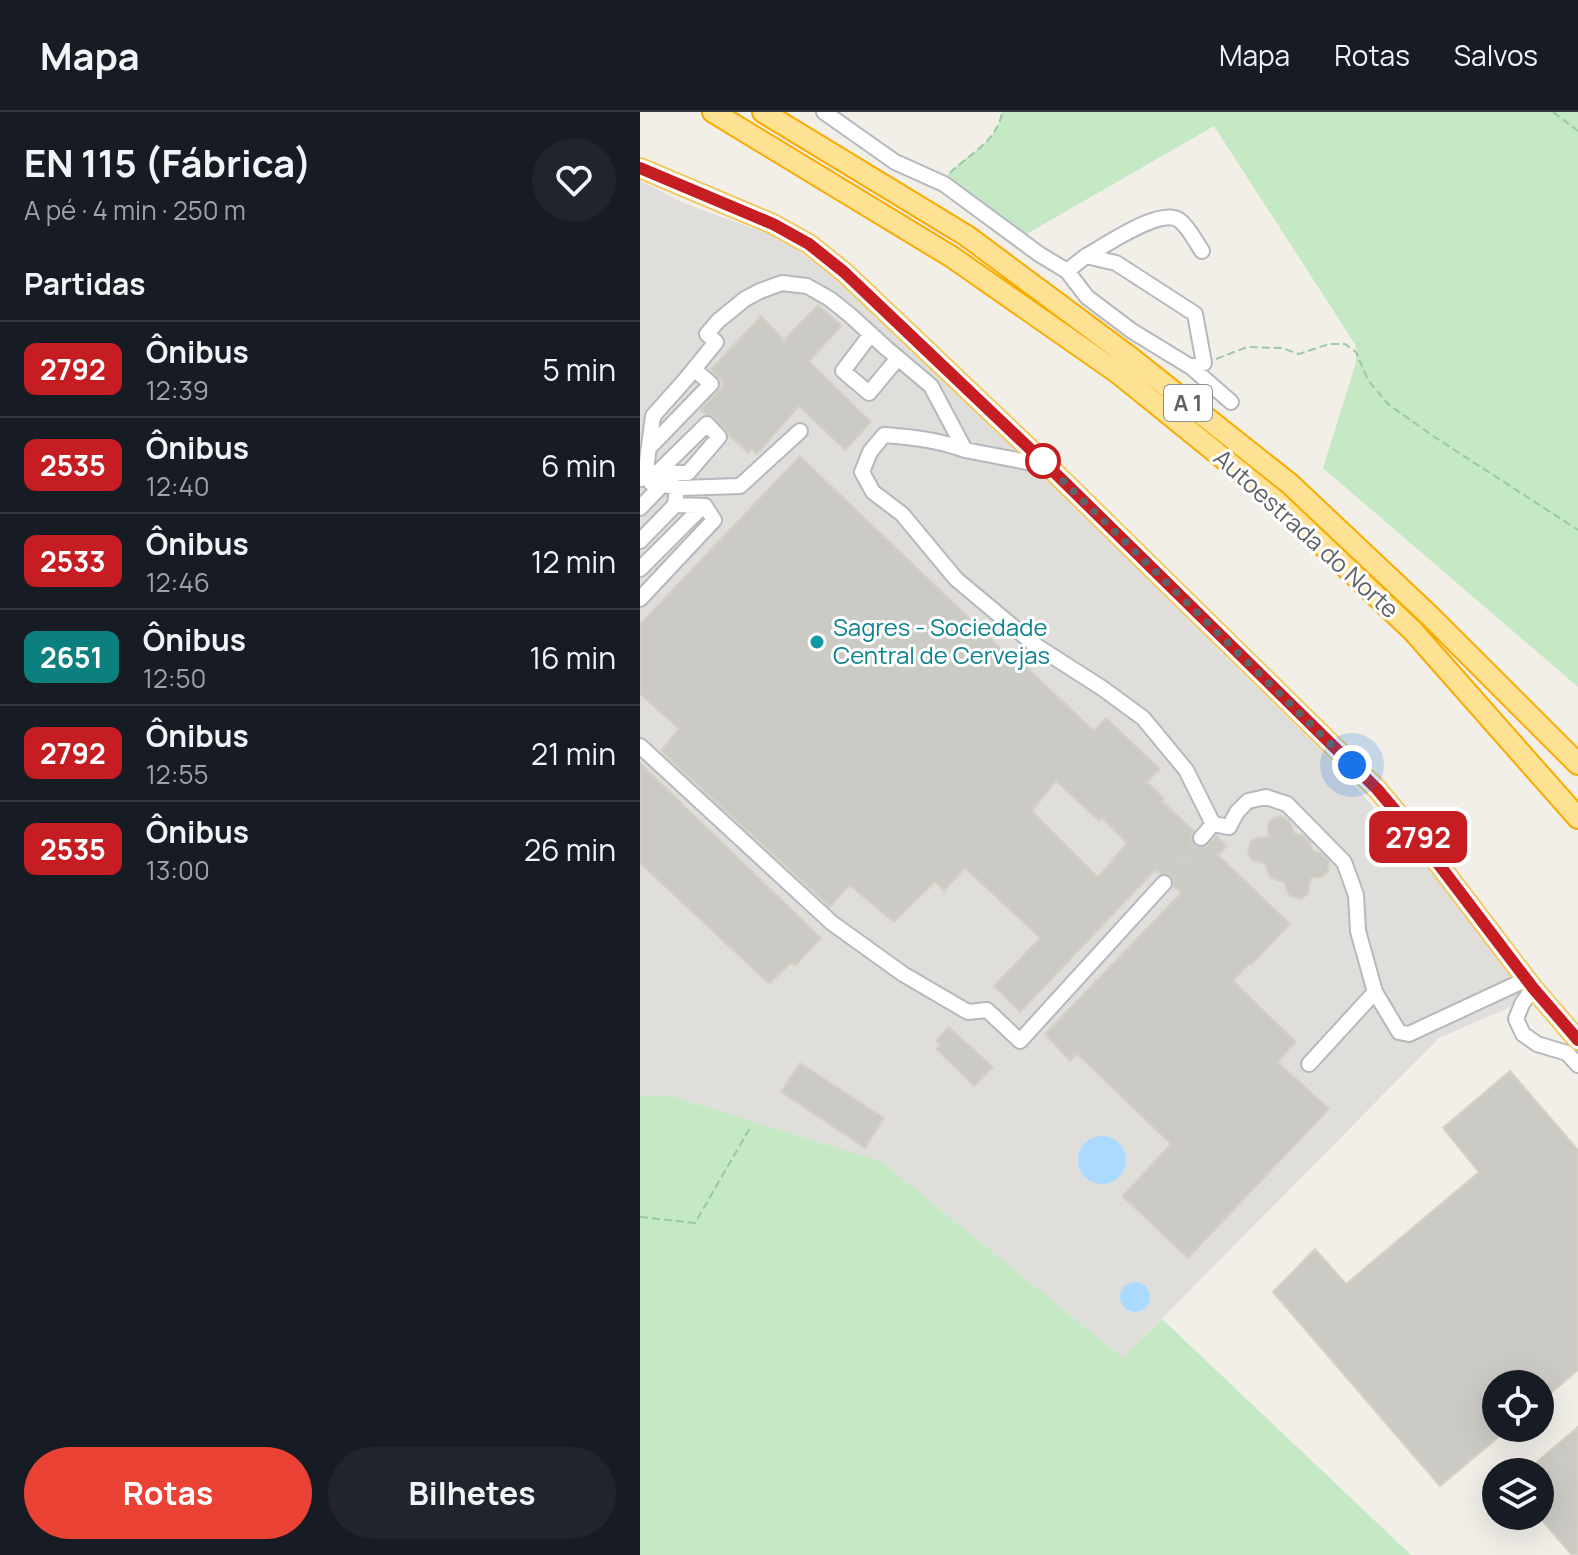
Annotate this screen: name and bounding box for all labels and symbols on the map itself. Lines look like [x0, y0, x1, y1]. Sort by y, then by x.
road number: A 1 [1164, 385, 1212, 421]
street label: Autoestrada do Norte [1207, 441, 1407, 625]
unlabelled marker [1026, 444, 1060, 478]
place label: Sagres - Sociedade Central de Cervejas [833, 610, 1050, 671]
marker: Sagres - Sociedade Central de Cervejas [808, 633, 826, 651]
your location [1332, 745, 1372, 785]
line badge: 2792 [1362, 811, 1474, 863]

